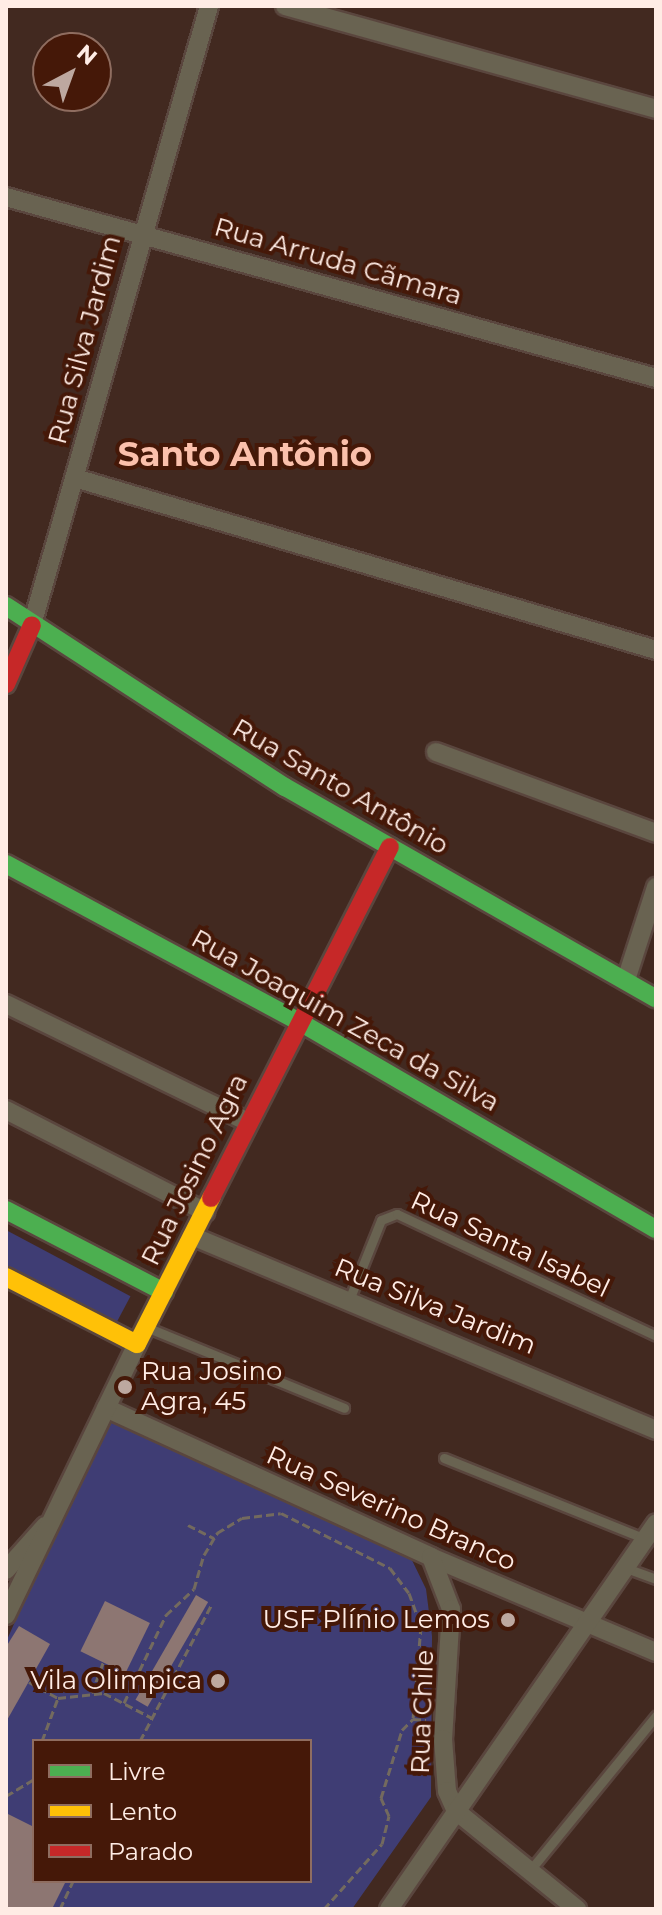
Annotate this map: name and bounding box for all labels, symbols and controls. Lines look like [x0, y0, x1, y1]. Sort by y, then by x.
north arrow [32, 32, 112, 112]
text: N [71, 39, 102, 71]
street label: Rua Arruda Cãmara [211, 212, 465, 312]
street label: Rua Silva Jardim [42, 232, 128, 448]
district label: Santo Antônio [118, 435, 372, 475]
street label: Rua Santo Antônio [227, 712, 453, 862]
street label: Rua Joaquim Zeca da Silva [186, 923, 504, 1119]
street label: Rua Josino Agra [135, 1069, 255, 1271]
street label: Rua Santa Isabel [406, 1185, 614, 1305]
street label: Rua Silva Jardim [330, 1252, 540, 1362]
place label: Rua Josino Agra, 45 [141, 1356, 282, 1418]
marker: Rua Josino Agra, 45 [116, 1378, 134, 1396]
street label: Rua Severino Branco [261, 1440, 521, 1578]
place label: USF Plínio Lemos [262, 1604, 490, 1636]
marker: USF Plínio Lemos [497, 1609, 519, 1631]
street label: Rua Chile [405, 1649, 441, 1775]
place label: Vila Olimpica [30, 1665, 202, 1697]
marker: Vila Olimpica [209, 1672, 227, 1690]
legend [32, 1739, 312, 1883]
text: Livre [108, 1757, 165, 1786]
text: Lento [108, 1797, 177, 1826]
text: Parado [108, 1837, 193, 1866]

